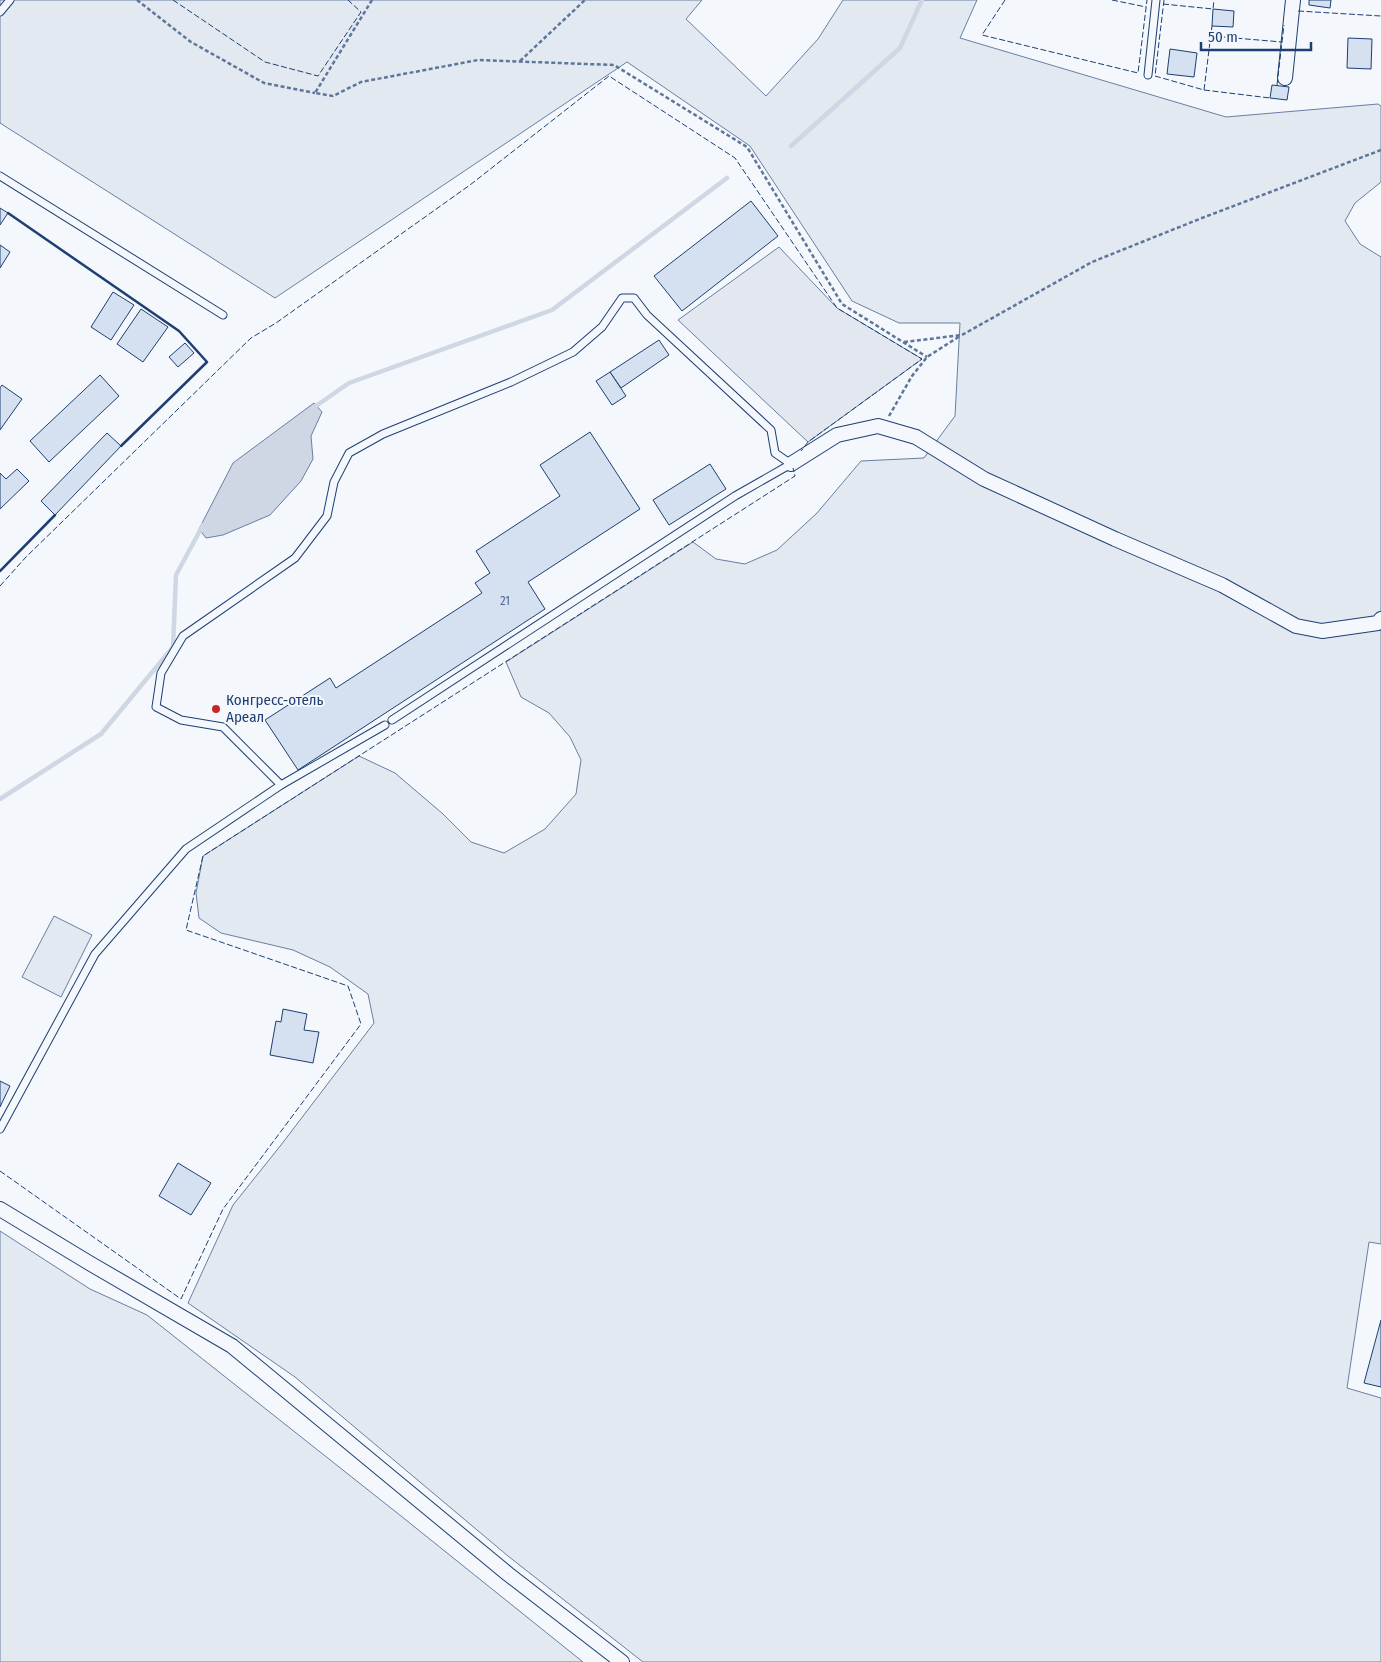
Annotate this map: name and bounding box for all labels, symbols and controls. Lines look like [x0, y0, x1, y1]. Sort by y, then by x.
scale bar [1201, 20, 1311, 52]
text: 50 m [1208, 28, 1238, 46]
house number: 21 [500, 594, 510, 608]
place label: Конгресс-отель Ареал [226, 691, 324, 726]
marker: Конгресс-отель Ареал [210, 703, 222, 715]

